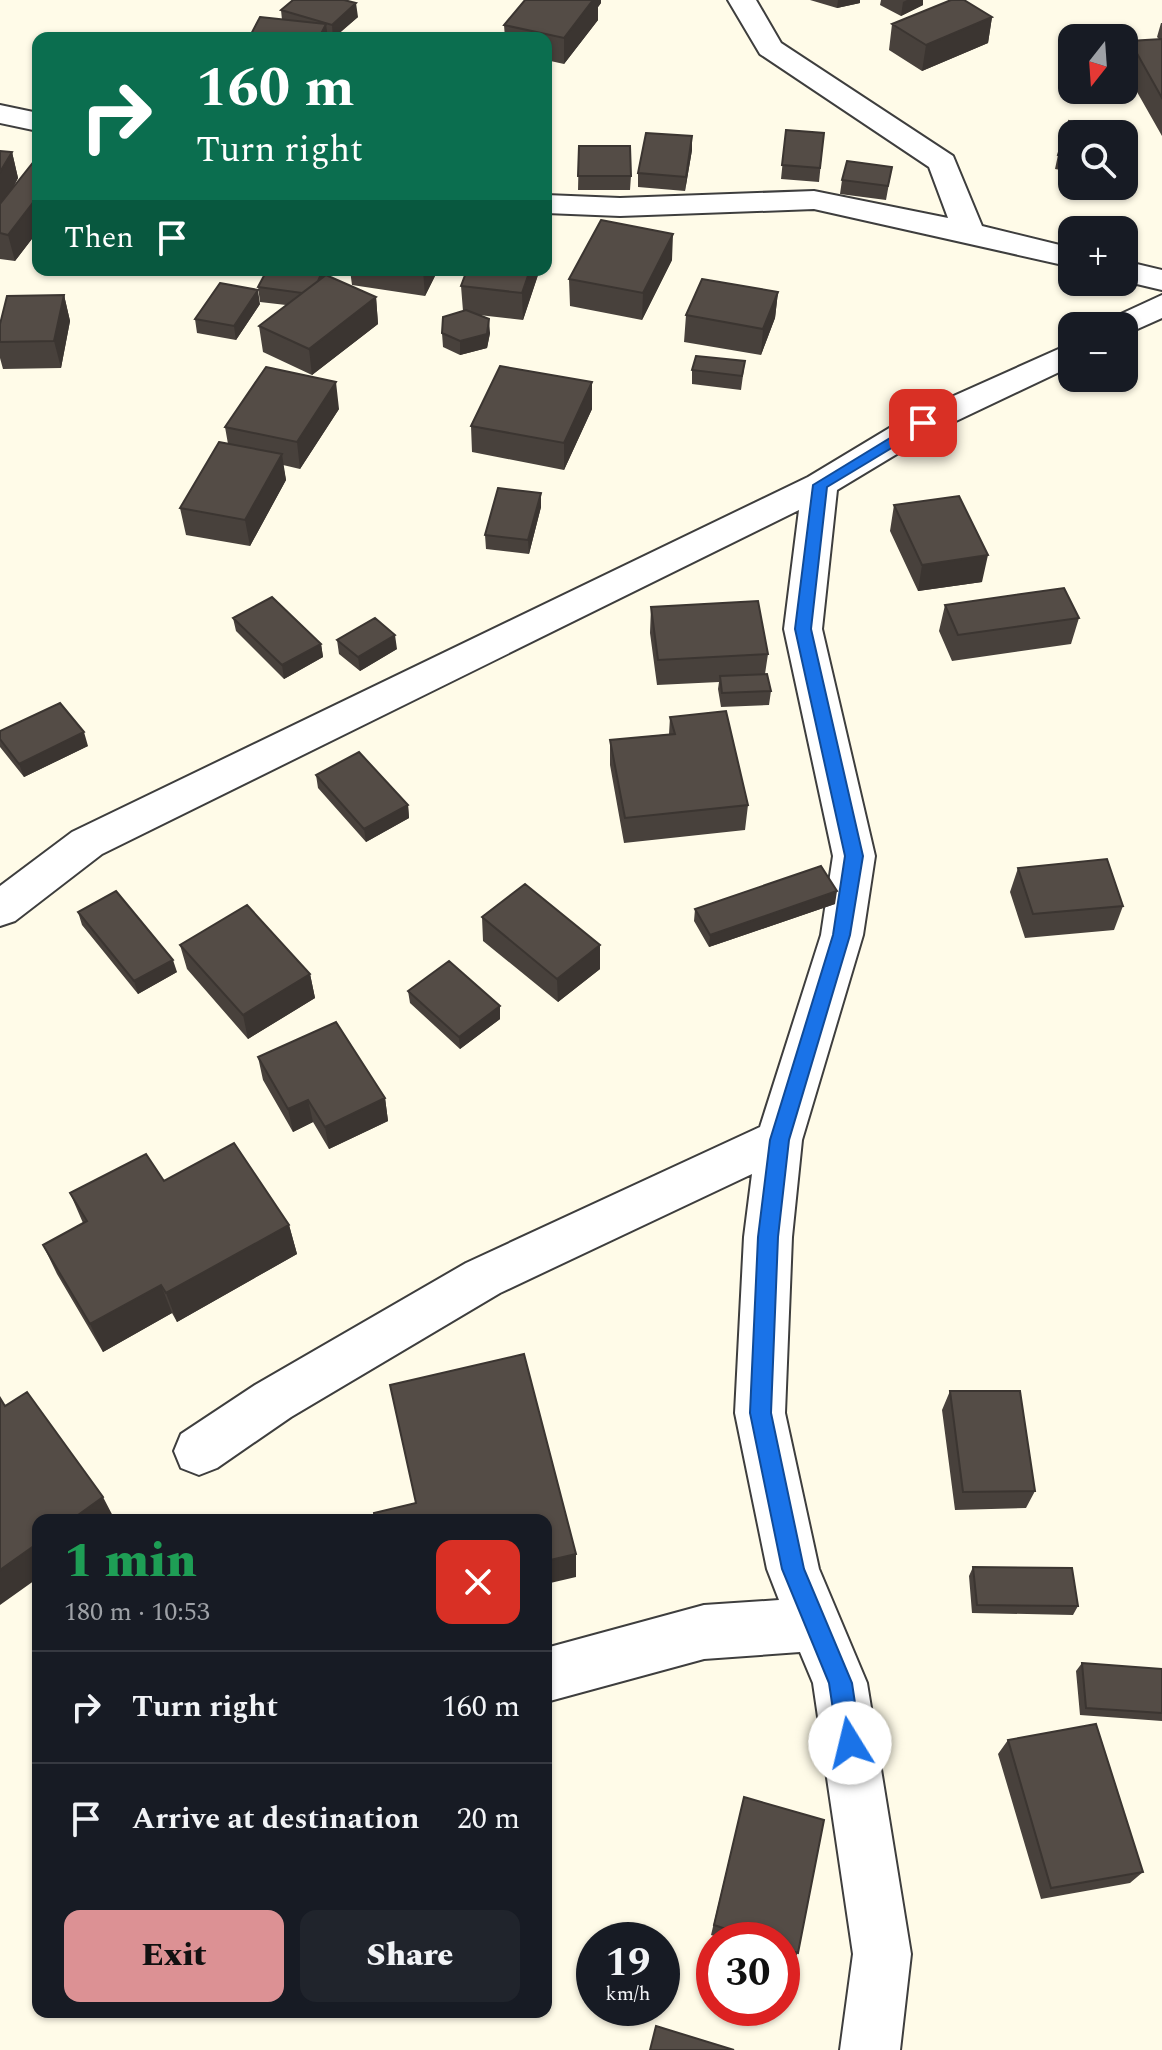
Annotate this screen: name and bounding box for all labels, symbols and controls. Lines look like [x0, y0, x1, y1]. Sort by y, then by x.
north arrow [1058, 24, 1138, 104]
map controls [1058, 24, 1138, 392]
text: 160 m [196, 46, 355, 131]
icon: right [64, 64, 168, 168]
button: search [1058, 120, 1138, 200]
text: Turn right [196, 123, 363, 178]
text: Then [64, 215, 134, 261]
icon: arrive [150, 216, 194, 260]
button: + [1058, 216, 1138, 296]
button: − [1058, 312, 1138, 392]
pin [889, 389, 957, 457]
icon: arrive [901, 401, 945, 445]
text: 1 min [64, 1525, 197, 1598]
button: close [436, 1540, 520, 1624]
text: 180 m · 10:53 [64, 1592, 210, 1632]
text: Turn right [132, 1684, 278, 1730]
text: 160 m [442, 1684, 520, 1730]
icon: right [64, 1685, 108, 1729]
position arrow [808, 1701, 892, 1785]
text: Arrive at destination [132, 1796, 419, 1842]
text: 20 m [457, 1796, 520, 1842]
icon: arrive [64, 1797, 108, 1841]
button: Exit [64, 1910, 284, 2002]
button: Share [300, 1910, 520, 2002]
speed limit sign: 30 [696, 1922, 800, 2026]
text: 19 [606, 1933, 650, 1994]
text: km/h [606, 1979, 651, 2009]

